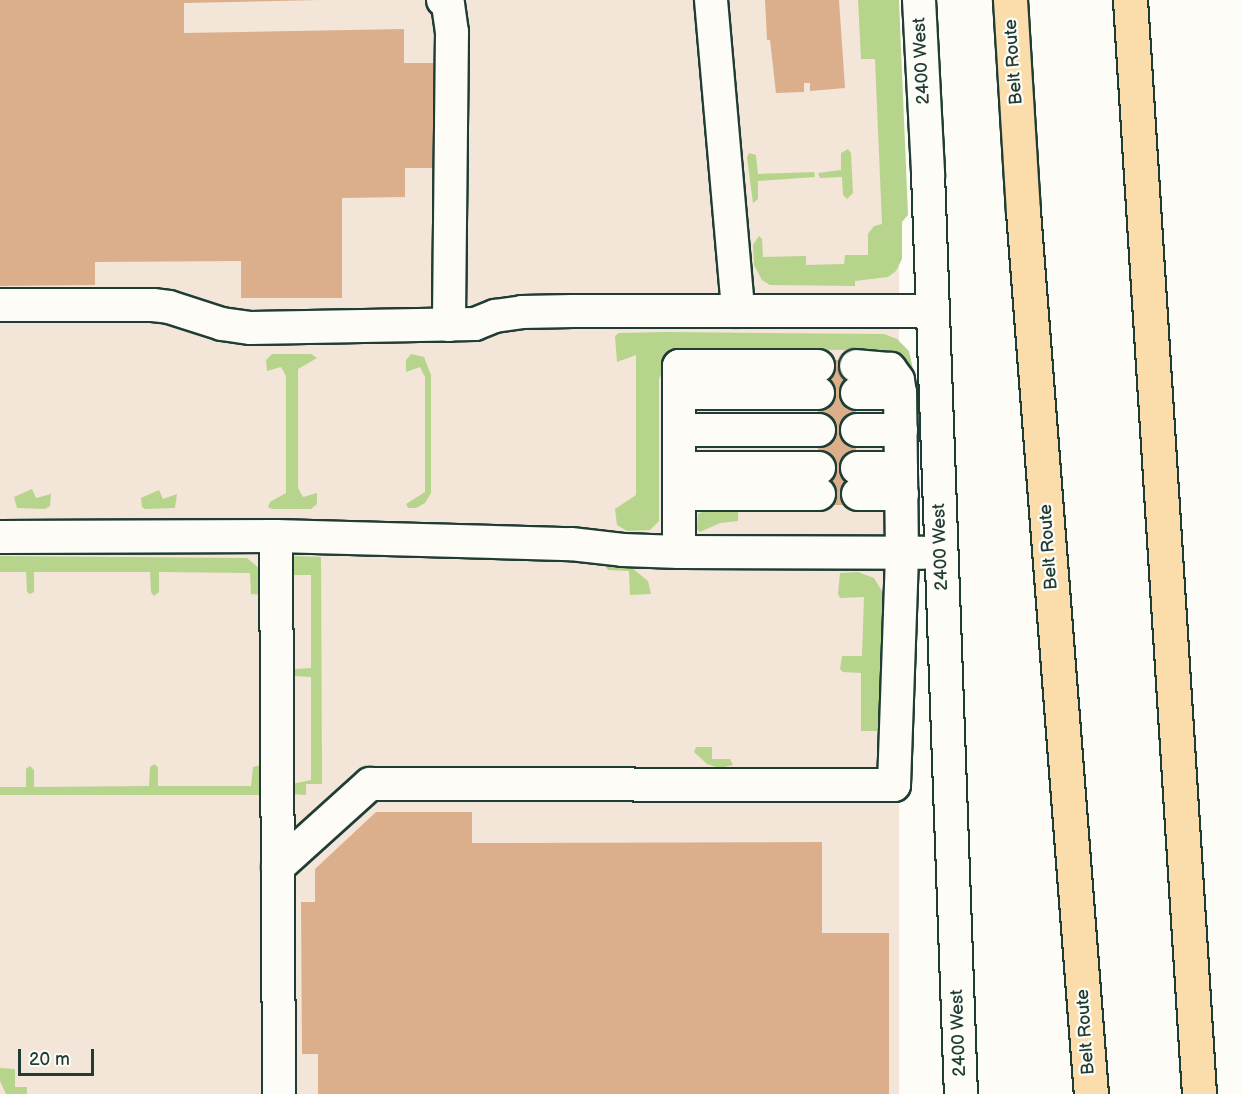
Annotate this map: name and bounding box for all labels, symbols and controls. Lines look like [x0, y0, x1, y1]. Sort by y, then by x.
street label: 2400 West [909, 17, 935, 105]
street label: Belt Route [1000, 18, 1028, 106]
street label: 2400 West [929, 503, 953, 591]
street label: Belt Route [1035, 503, 1063, 591]
street label: Belt Route [1072, 988, 1100, 1076]
street label: 2400 West [947, 989, 971, 1077]
scale bar [21, 1037, 98, 1075]
text: 20 m [29, 1049, 70, 1070]

